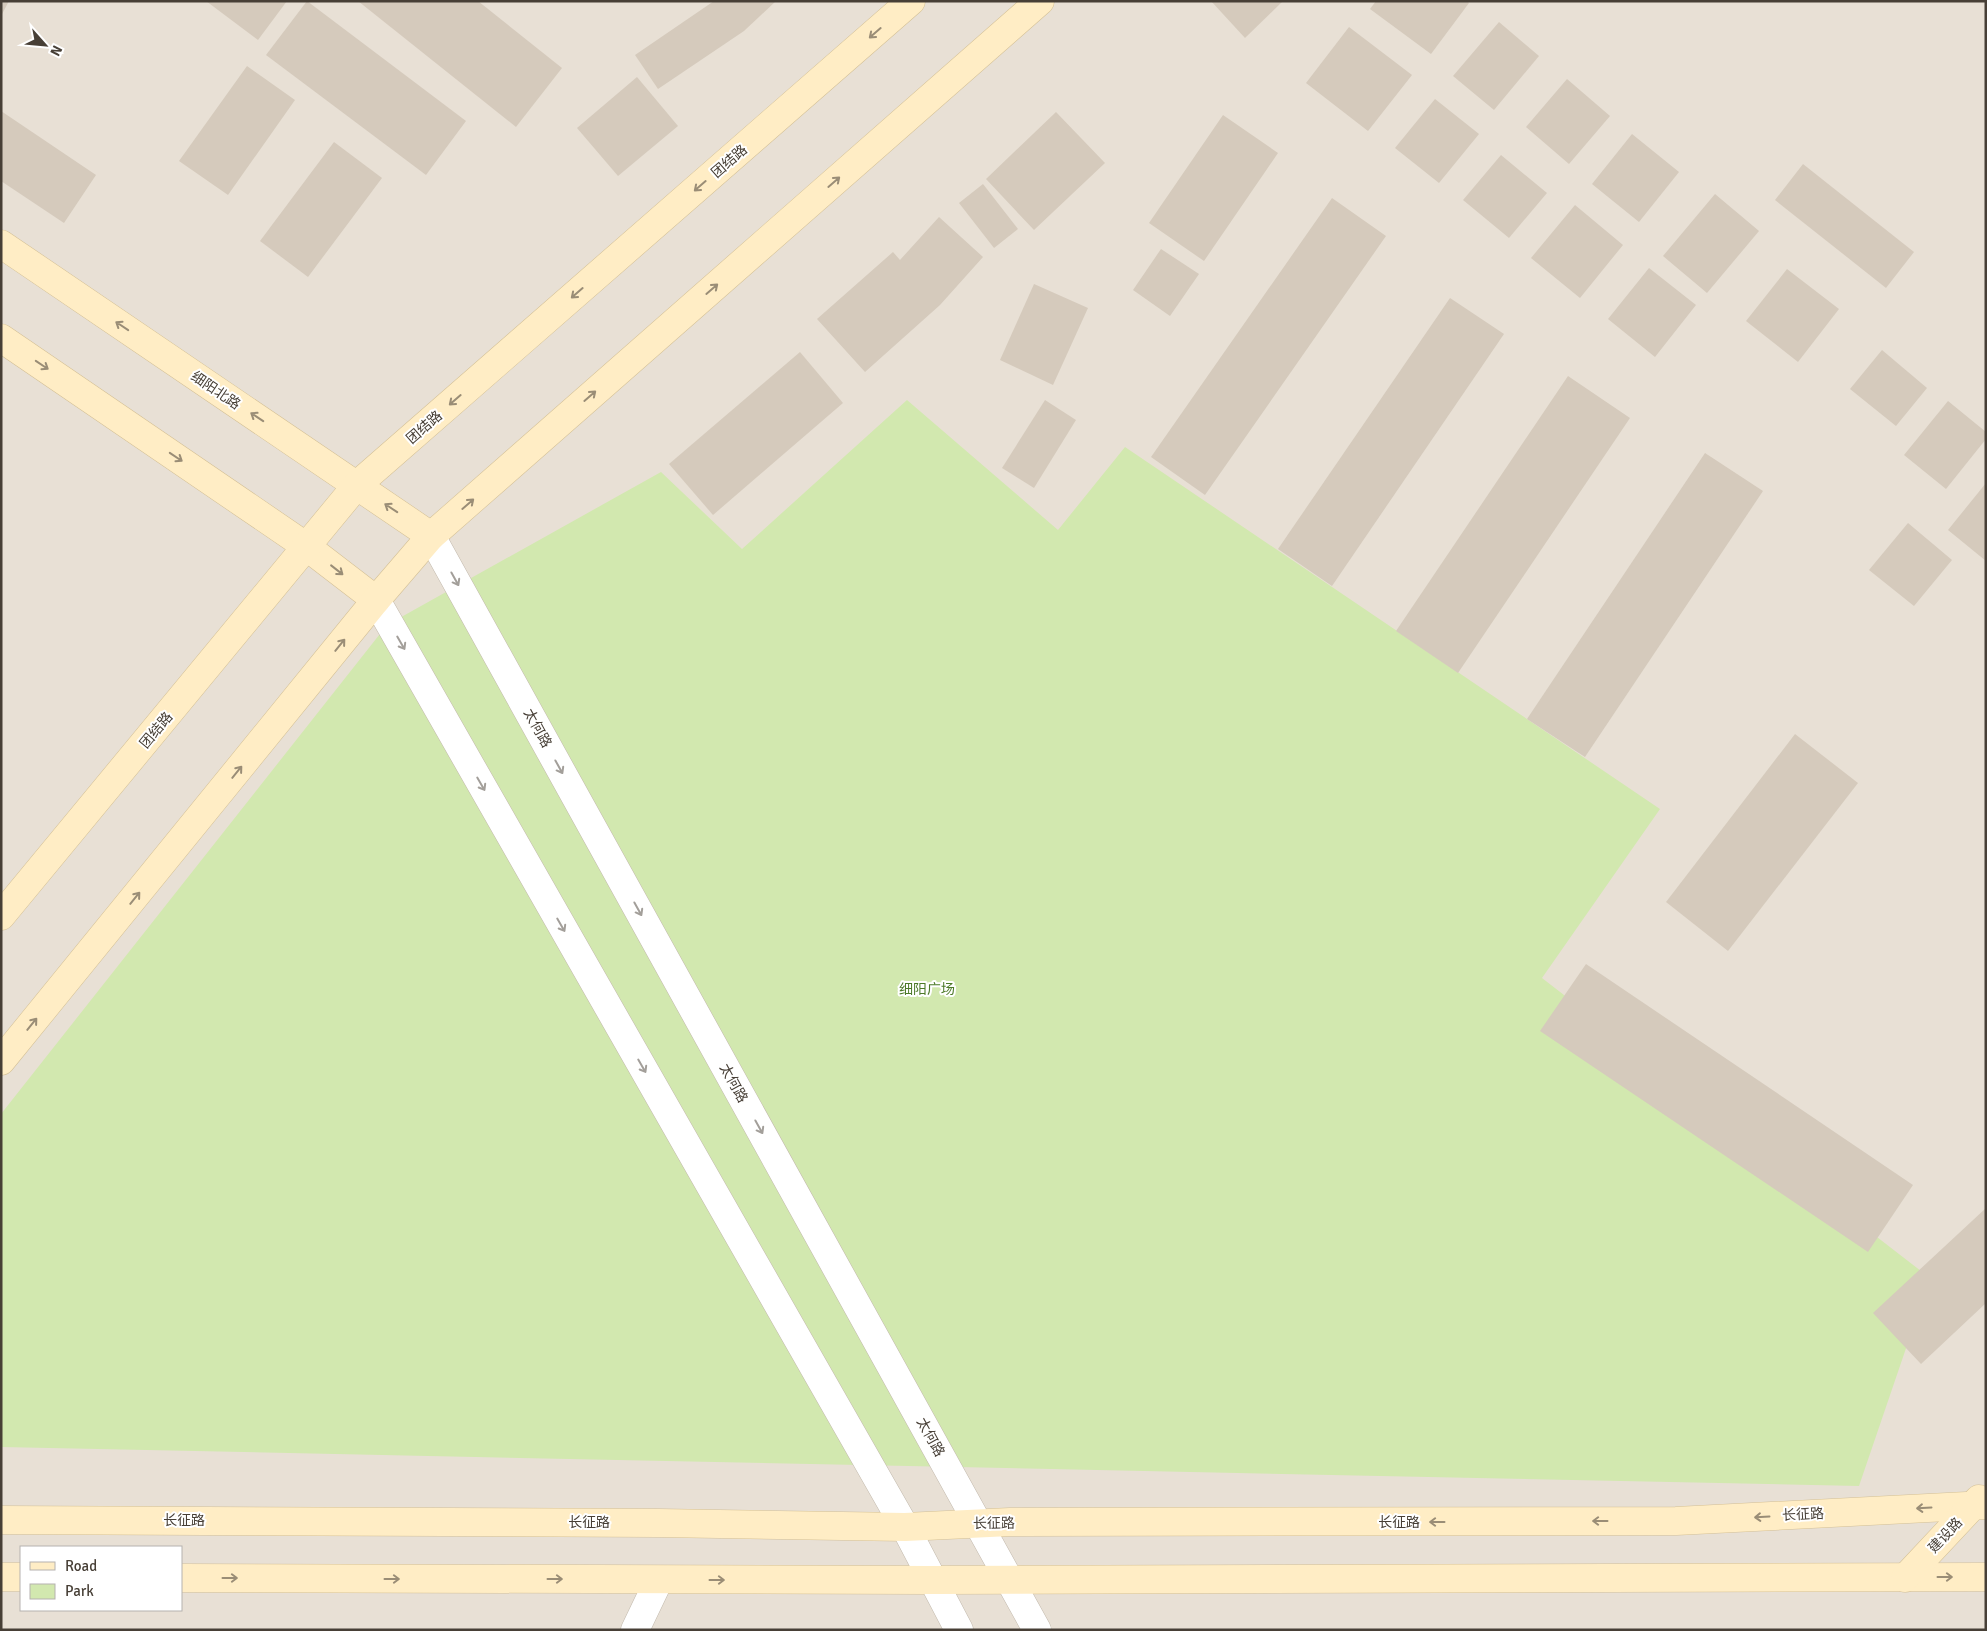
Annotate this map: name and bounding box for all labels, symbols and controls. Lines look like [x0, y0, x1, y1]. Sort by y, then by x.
north arrow [20, 20, 70, 70]
one-way arrow [868, 28, 881, 39]
text: N [46, 42, 66, 59]
street label: 团结路 [708, 141, 751, 182]
one-way arrow [828, 176, 841, 188]
one-way arrow [693, 181, 706, 192]
one-way arrow [706, 283, 719, 295]
one-way arrow [571, 287, 584, 299]
one-way arrow [116, 321, 130, 331]
one-way arrow [34, 360, 48, 370]
street label: 细阳北路 [188, 368, 244, 413]
one-way arrow [584, 391, 597, 402]
one-way arrow [448, 394, 461, 406]
street label: 团结路 [403, 407, 446, 448]
one-way arrow [250, 412, 264, 422]
one-way arrow [168, 452, 182, 462]
one-way arrow [461, 498, 474, 509]
one-way arrow [384, 503, 398, 514]
one-way arrow [331, 564, 344, 575]
one-way arrow [450, 571, 460, 586]
one-way arrow [396, 635, 406, 649]
one-way arrow [334, 639, 345, 652]
street label: 太何路 [520, 706, 555, 751]
street label: 团结路 [136, 709, 176, 752]
one-way arrow [555, 759, 565, 773]
one-way arrow [232, 765, 243, 778]
one-way arrow [476, 776, 486, 791]
one-way arrow [129, 891, 140, 904]
one-way arrow [633, 901, 643, 916]
one-way arrow [557, 917, 567, 931]
park label: 细阳广场 [899, 981, 955, 998]
one-way arrow [26, 1017, 38, 1030]
one-way arrow [638, 1058, 647, 1073]
street label: 太何路 [716, 1061, 751, 1106]
one-way arrow [754, 1120, 764, 1135]
street label: 太何路 [913, 1415, 948, 1460]
one-way arrow [1917, 1503, 1933, 1512]
street label: 长征路 [1782, 1505, 1824, 1524]
street label: 长征路 [163, 1512, 205, 1529]
one-way arrow [1754, 1512, 1770, 1521]
street label: 长征路 [568, 1514, 610, 1531]
street label: 长征路 [1378, 1514, 1420, 1531]
street label: 建设路 [1925, 1514, 1966, 1556]
street label: 长征路 [973, 1515, 1015, 1532]
one-way arrow [1592, 1516, 1608, 1526]
one-way arrow [1429, 1517, 1446, 1527]
legend [20, 1546, 182, 1611]
text: Road [65, 1557, 97, 1575]
one-way arrow [1936, 1572, 1953, 1582]
one-way arrow [222, 1573, 238, 1583]
one-way arrow [384, 1574, 400, 1584]
one-way arrow [547, 1575, 563, 1584]
one-way arrow [709, 1575, 725, 1585]
text: Park [65, 1582, 94, 1600]

